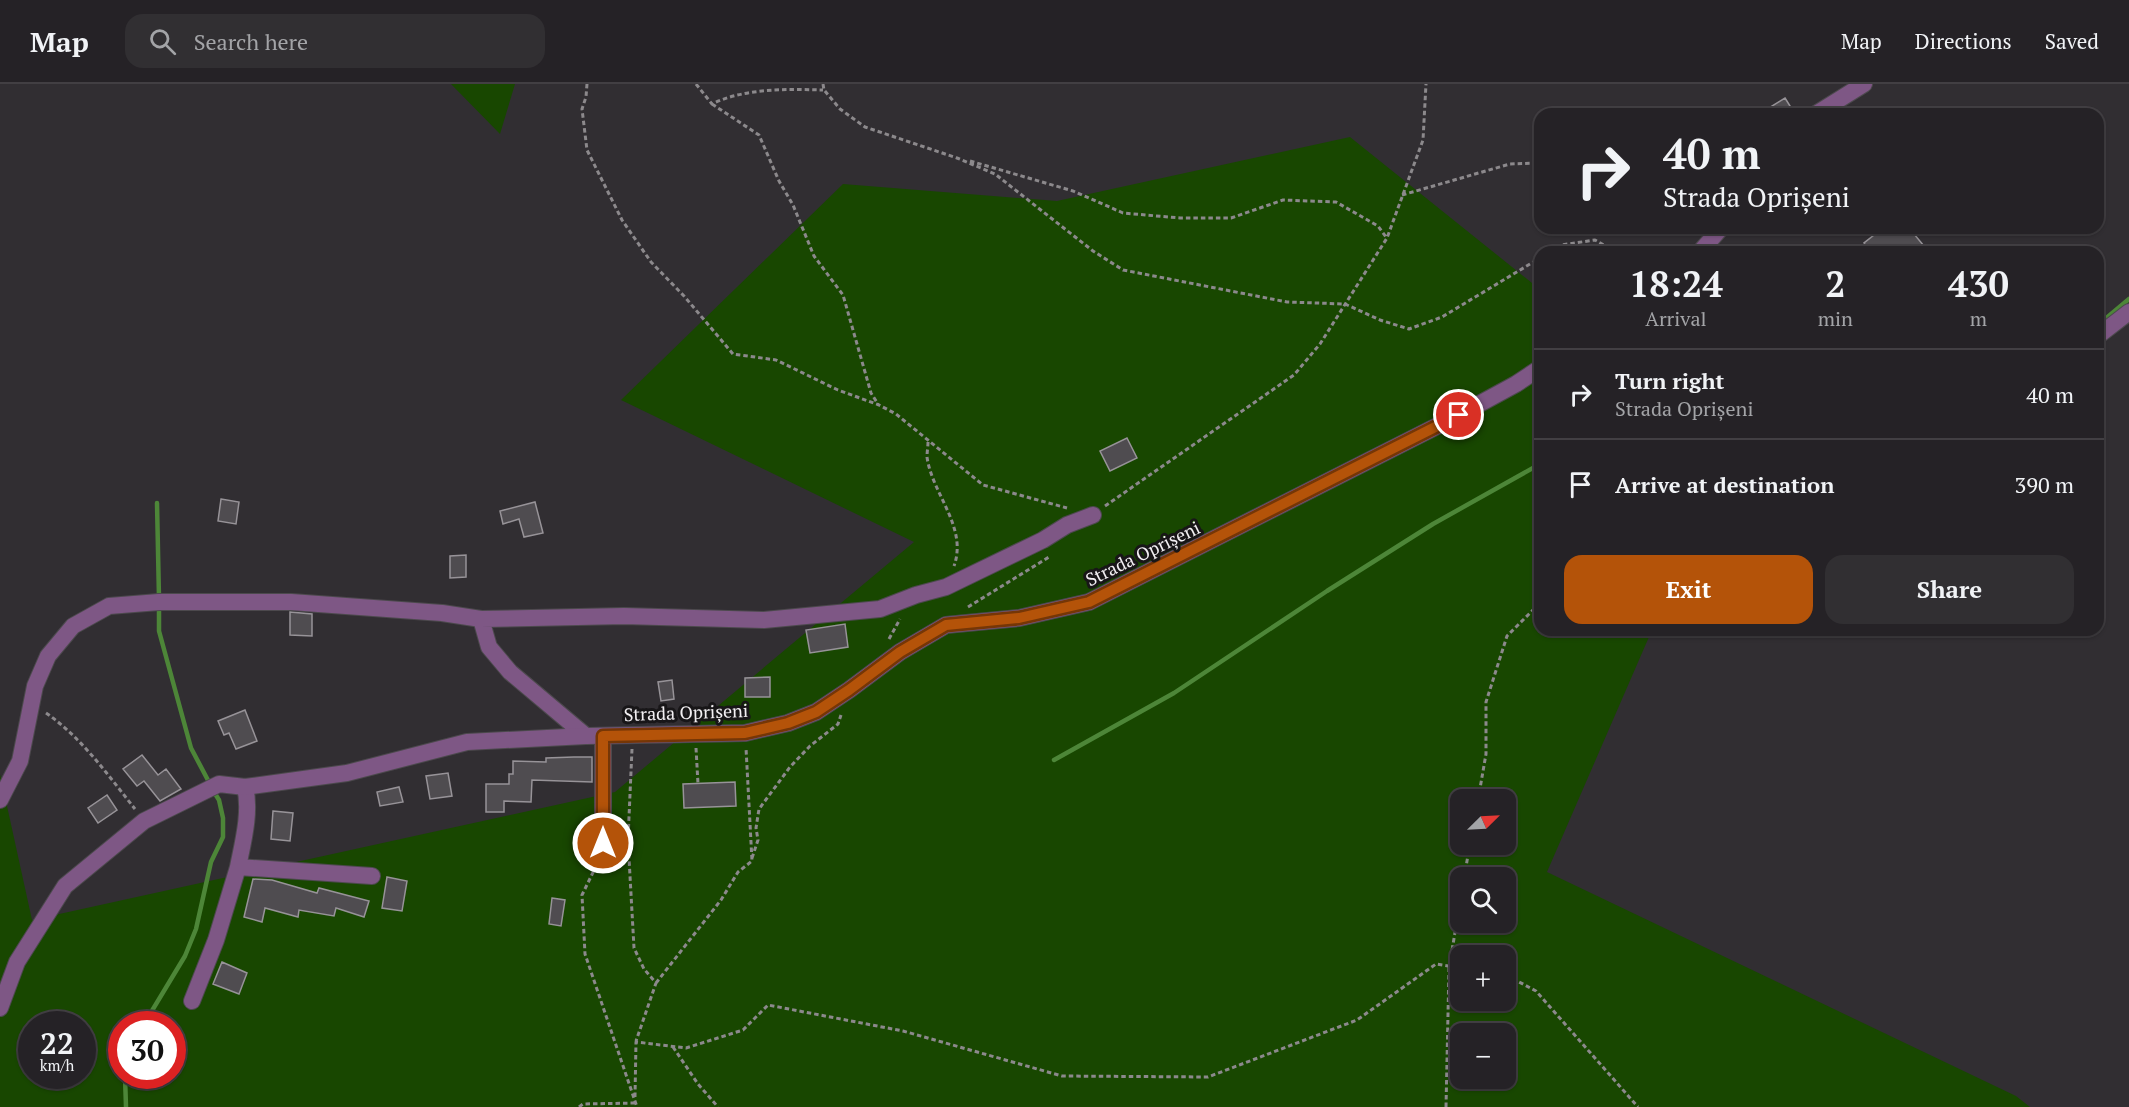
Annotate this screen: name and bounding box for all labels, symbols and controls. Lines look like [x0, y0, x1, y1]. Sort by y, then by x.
search box [125, 14, 545, 68]
text: Map [30, 23, 89, 60]
icon: search [146, 25, 179, 58]
text: Search here [194, 27, 308, 56]
text: Map [1841, 27, 1882, 55]
text: Directions [1915, 27, 2012, 55]
text: Saved [2045, 27, 2099, 55]
text: 40 m [1663, 125, 1761, 181]
icon: right [1564, 132, 1642, 210]
text: Strada Oprișeni [1663, 179, 1850, 215]
text: 18:24 [1629, 260, 1723, 307]
text: 2 [1825, 260, 1846, 307]
text: 430 [1948, 260, 2009, 307]
text: Arrival [1645, 305, 1707, 332]
text: min [1818, 305, 1853, 332]
text: m [1970, 305, 1987, 332]
text: Turn right [1615, 366, 1724, 395]
icon: right [1564, 378, 1597, 411]
text: 40 m [2026, 380, 2074, 409]
pin [1433, 389, 1484, 440]
text: Strada Oprișeni [1615, 395, 1753, 422]
icon: arrive [1442, 398, 1475, 431]
icon: arrive [1564, 468, 1597, 501]
text: Arrive at destination [1615, 470, 1834, 499]
text: 390 m [2014, 470, 2074, 499]
street label: Strada Oprișeni [1081, 515, 1204, 591]
button: Exit [1564, 555, 1813, 624]
button: Share [1825, 555, 2074, 624]
street label: Strada Oprișeni [623, 698, 749, 726]
north arrow [1450, 789, 1516, 855]
map controls [1450, 789, 1516, 1089]
position arrow [571, 811, 635, 875]
button: search [1450, 867, 1516, 933]
button: + [1450, 945, 1516, 1011]
speed limit sign: 30 [108, 1011, 186, 1089]
text: 22 [40, 1023, 74, 1063]
button: − [1450, 1023, 1516, 1089]
text: km/h [40, 1055, 74, 1075]

